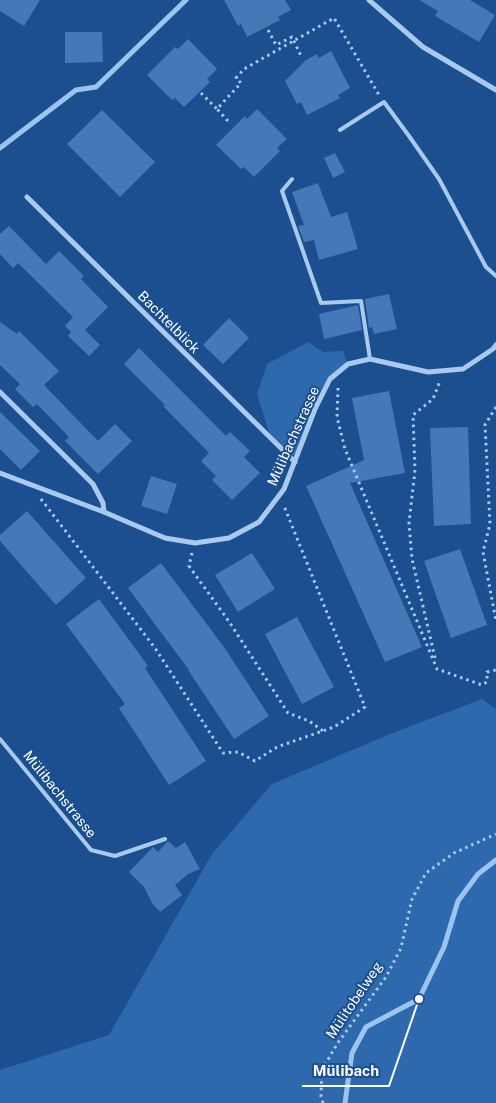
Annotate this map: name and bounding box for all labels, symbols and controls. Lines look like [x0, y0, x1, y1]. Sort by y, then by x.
street label: Bachtelblick [135, 288, 203, 356]
street label: Mülibachstrasse [264, 384, 322, 488]
street label: Mülibachstrasse [20, 747, 100, 841]
street label: Mülitobelweg [322, 958, 386, 1041]
callout: Mülibach [302, 1056, 389, 1086]
text: Mülibach [313, 1062, 379, 1079]

